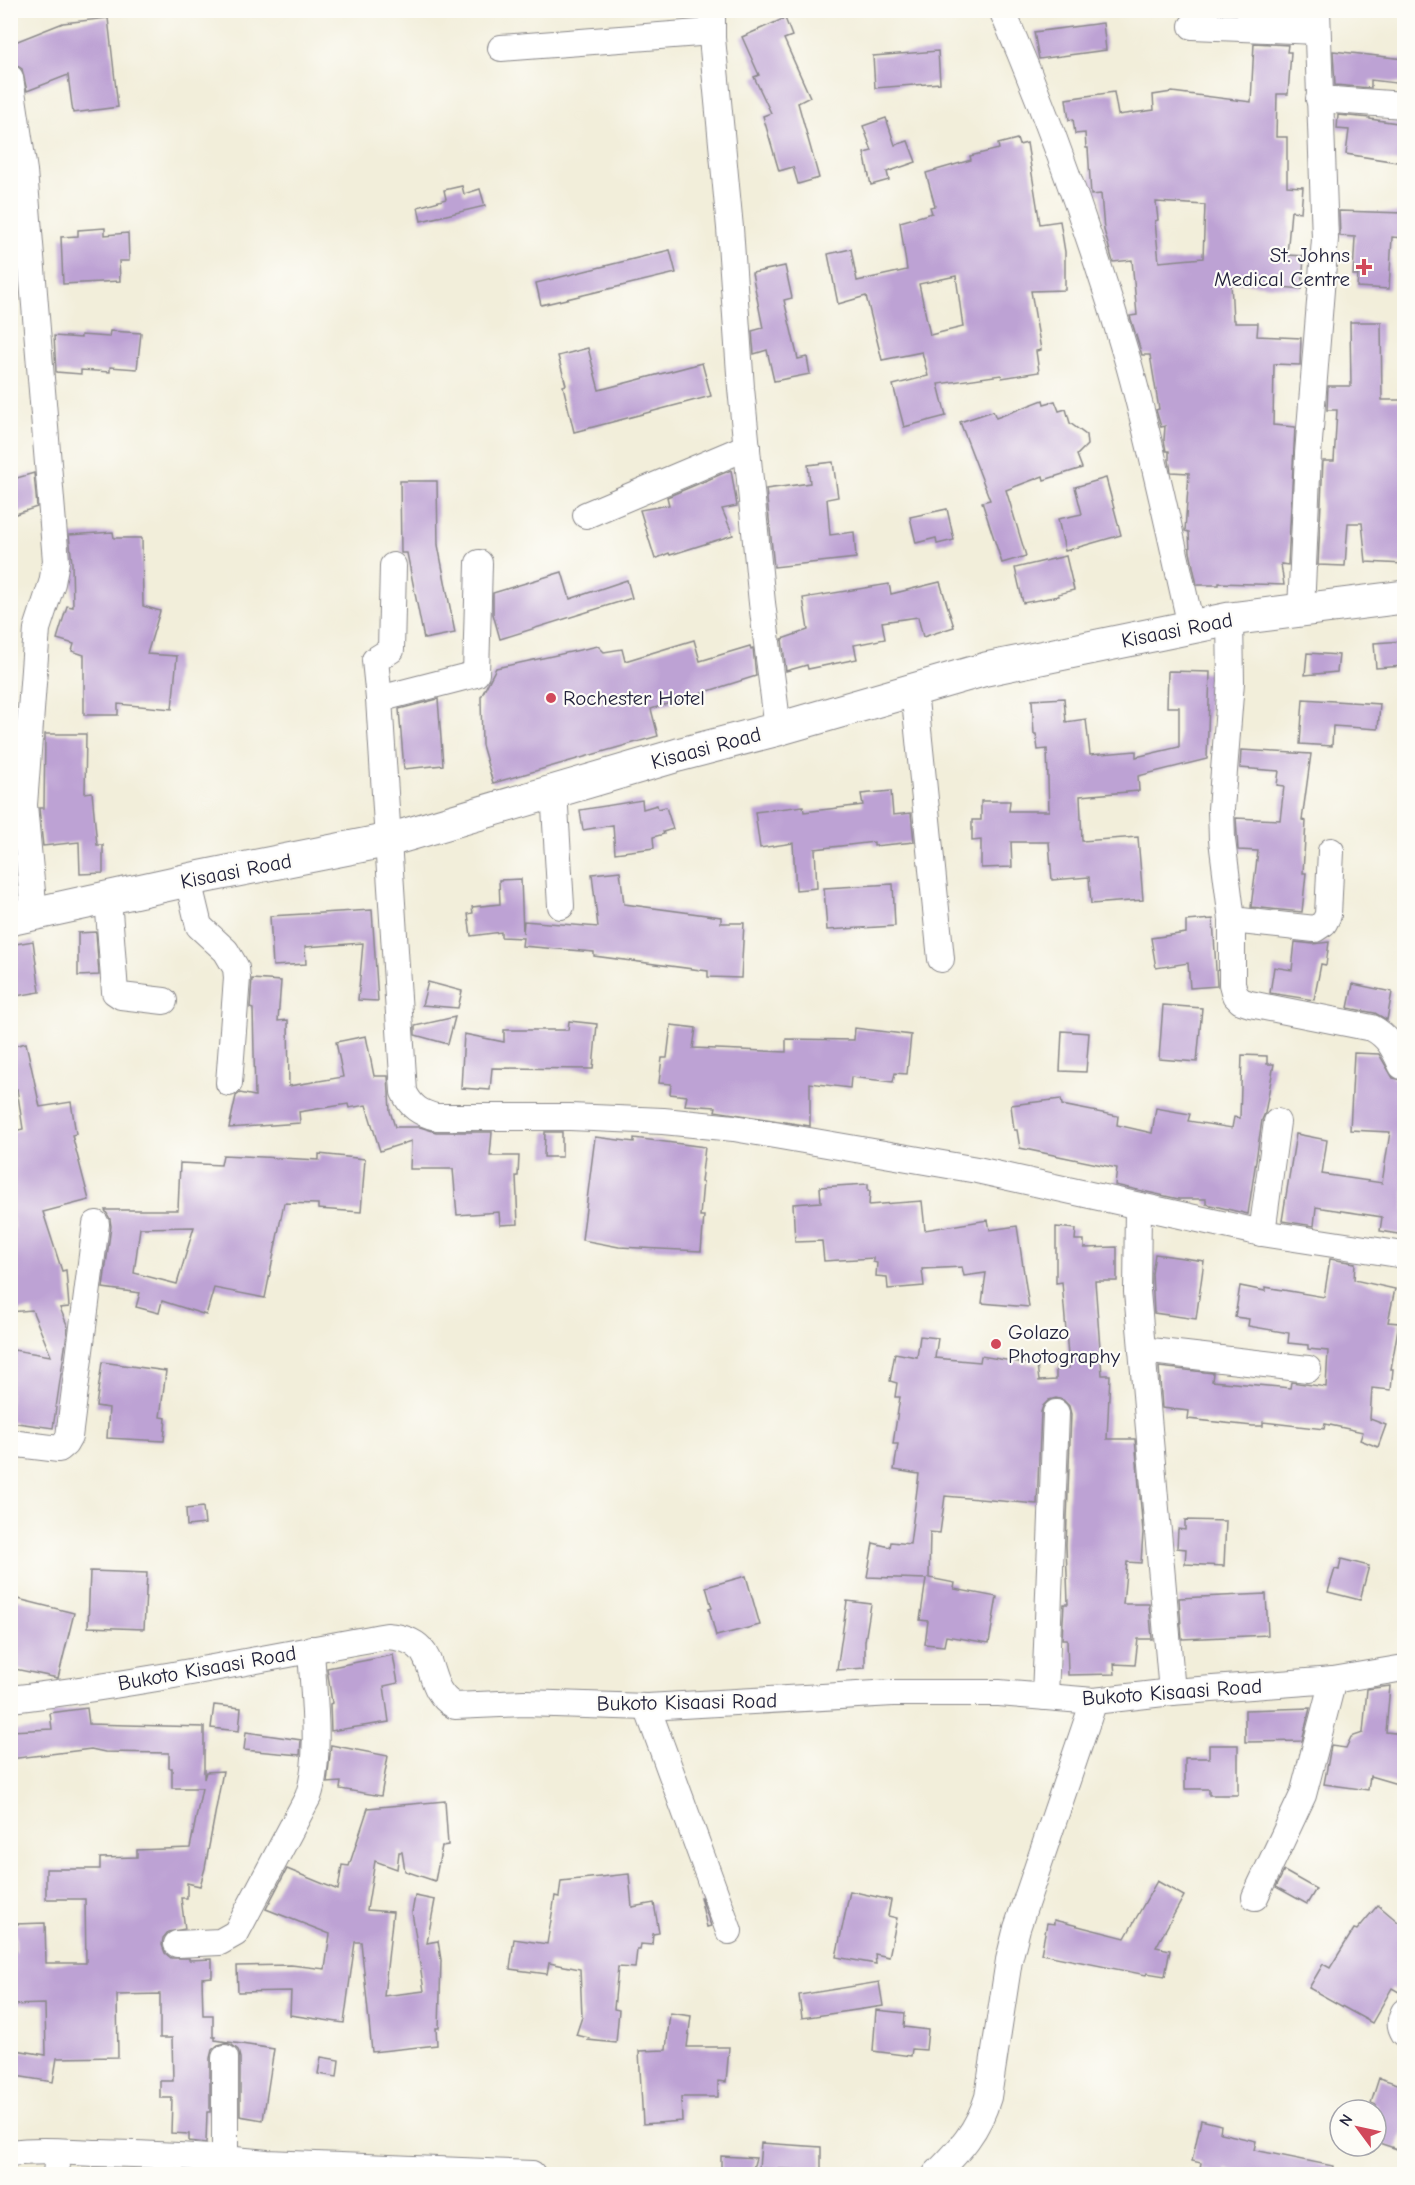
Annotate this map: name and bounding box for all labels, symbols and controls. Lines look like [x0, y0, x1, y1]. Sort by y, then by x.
place label: St. Johns Medical Centre [1214, 243, 1350, 291]
marker: St. Johns Medical Centre [1355, 258, 1373, 276]
street label: Kisaasi Road [1119, 607, 1235, 653]
place label: Rochester Hotel [563, 686, 705, 710]
marker: Rochester Hotel [544, 691, 558, 705]
street label: Kisaasi Road [648, 722, 764, 774]
street label: Kisaasi Road [178, 848, 294, 894]
place label: Golazo Photography [1008, 1320, 1121, 1368]
marker: Golazo Photography [989, 1337, 1003, 1351]
street label: Bukoto Kisaasi Road [116, 1640, 298, 1696]
street label: Bukoto Kisaasi Road [1081, 1674, 1263, 1710]
street label: Bukoto Kisaasi Road [596, 1688, 778, 1716]
north arrow [1328, 2098, 1388, 2158]
text: N [1336, 2111, 1357, 2130]

